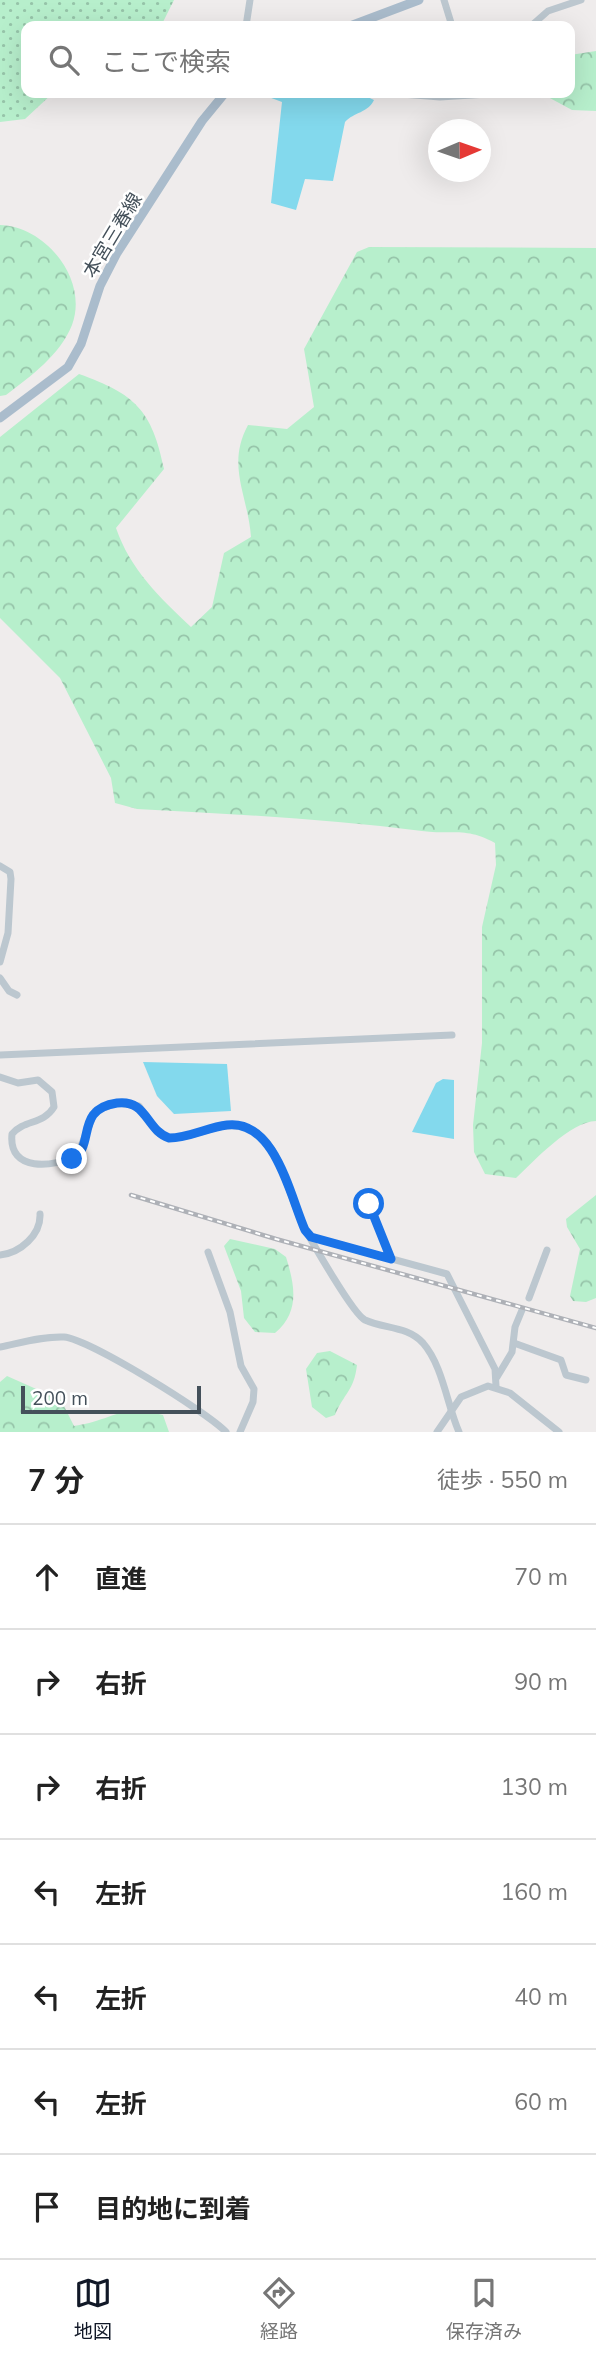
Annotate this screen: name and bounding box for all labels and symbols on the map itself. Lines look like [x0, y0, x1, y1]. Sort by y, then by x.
north arrow [428, 119, 491, 182]
street label: 本宮三春線 [77, 188, 147, 282]
route end [56, 1143, 87, 1174]
route start [353, 1188, 384, 1219]
scale bar [21, 1383, 201, 1415]

